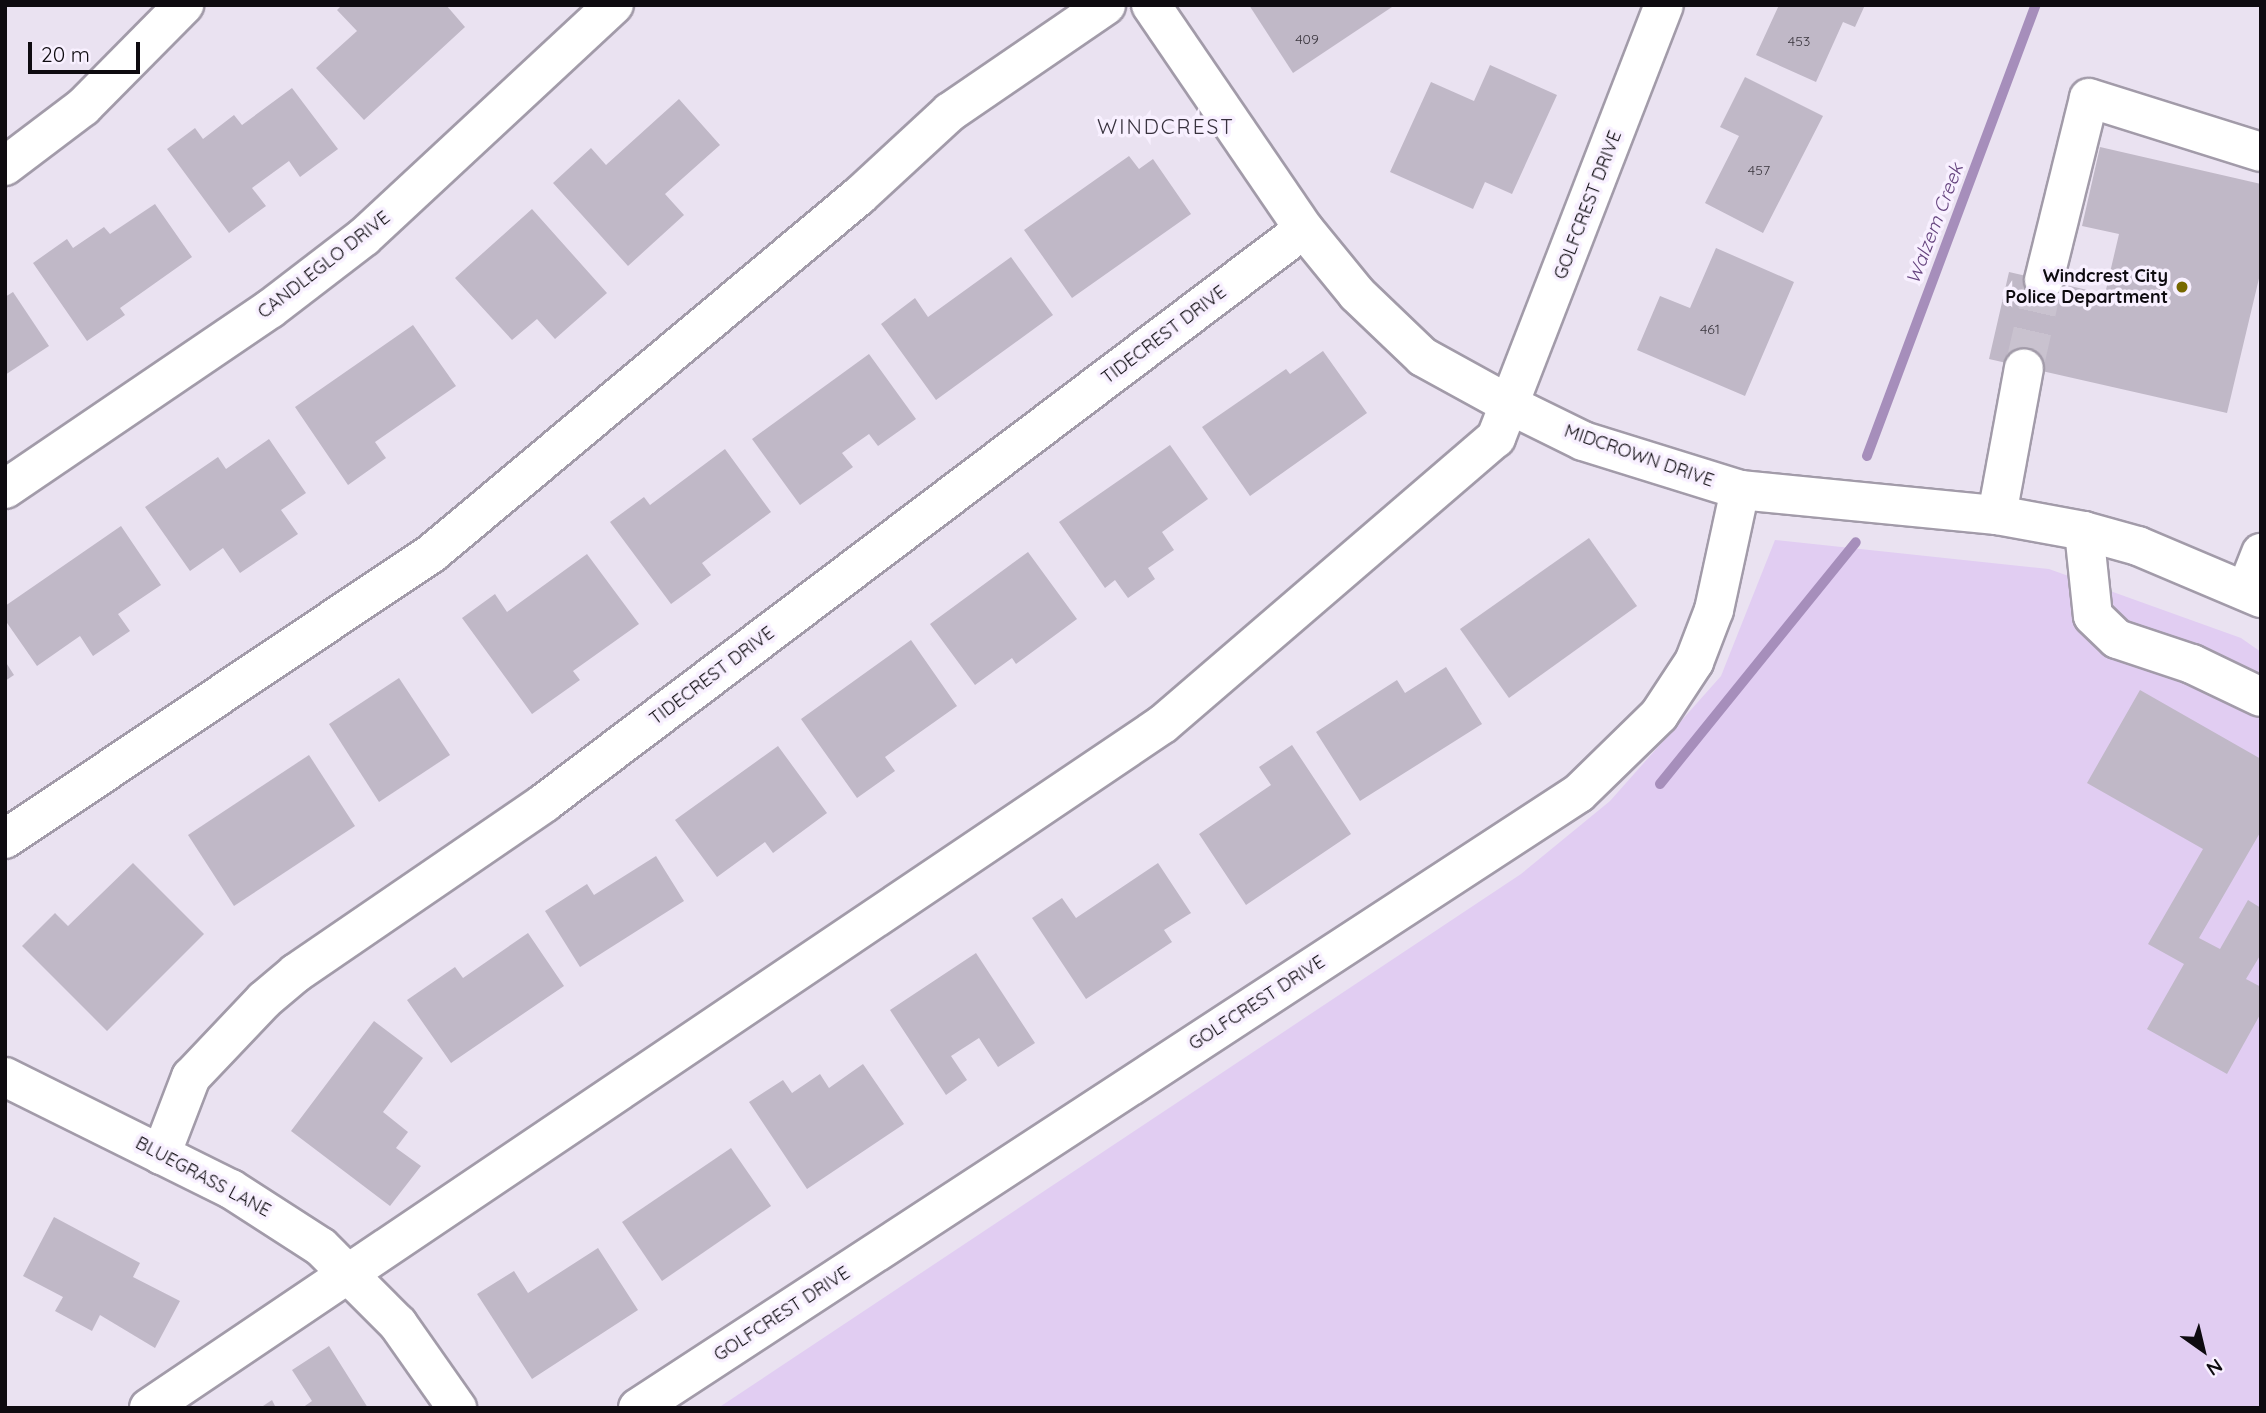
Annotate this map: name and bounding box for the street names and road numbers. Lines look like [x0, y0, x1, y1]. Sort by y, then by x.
street label: GOLFCREST DRIVE [1550, 128, 1626, 282]
street label: CANDLEGLO DRIVE [254, 207, 394, 323]
street label: TIDECREST DRIVE [1098, 281, 1230, 389]
street label: MIDCROWN DRIVE [1561, 420, 1717, 492]
street label: TIDECREST DRIVE [646, 622, 778, 730]
street label: GOLFCREST DRIVE [1185, 951, 1329, 1055]
street label: BLUEGRASS LANE [132, 1132, 274, 1222]
street label: GOLFCREST DRIVE [710, 1262, 854, 1366]

